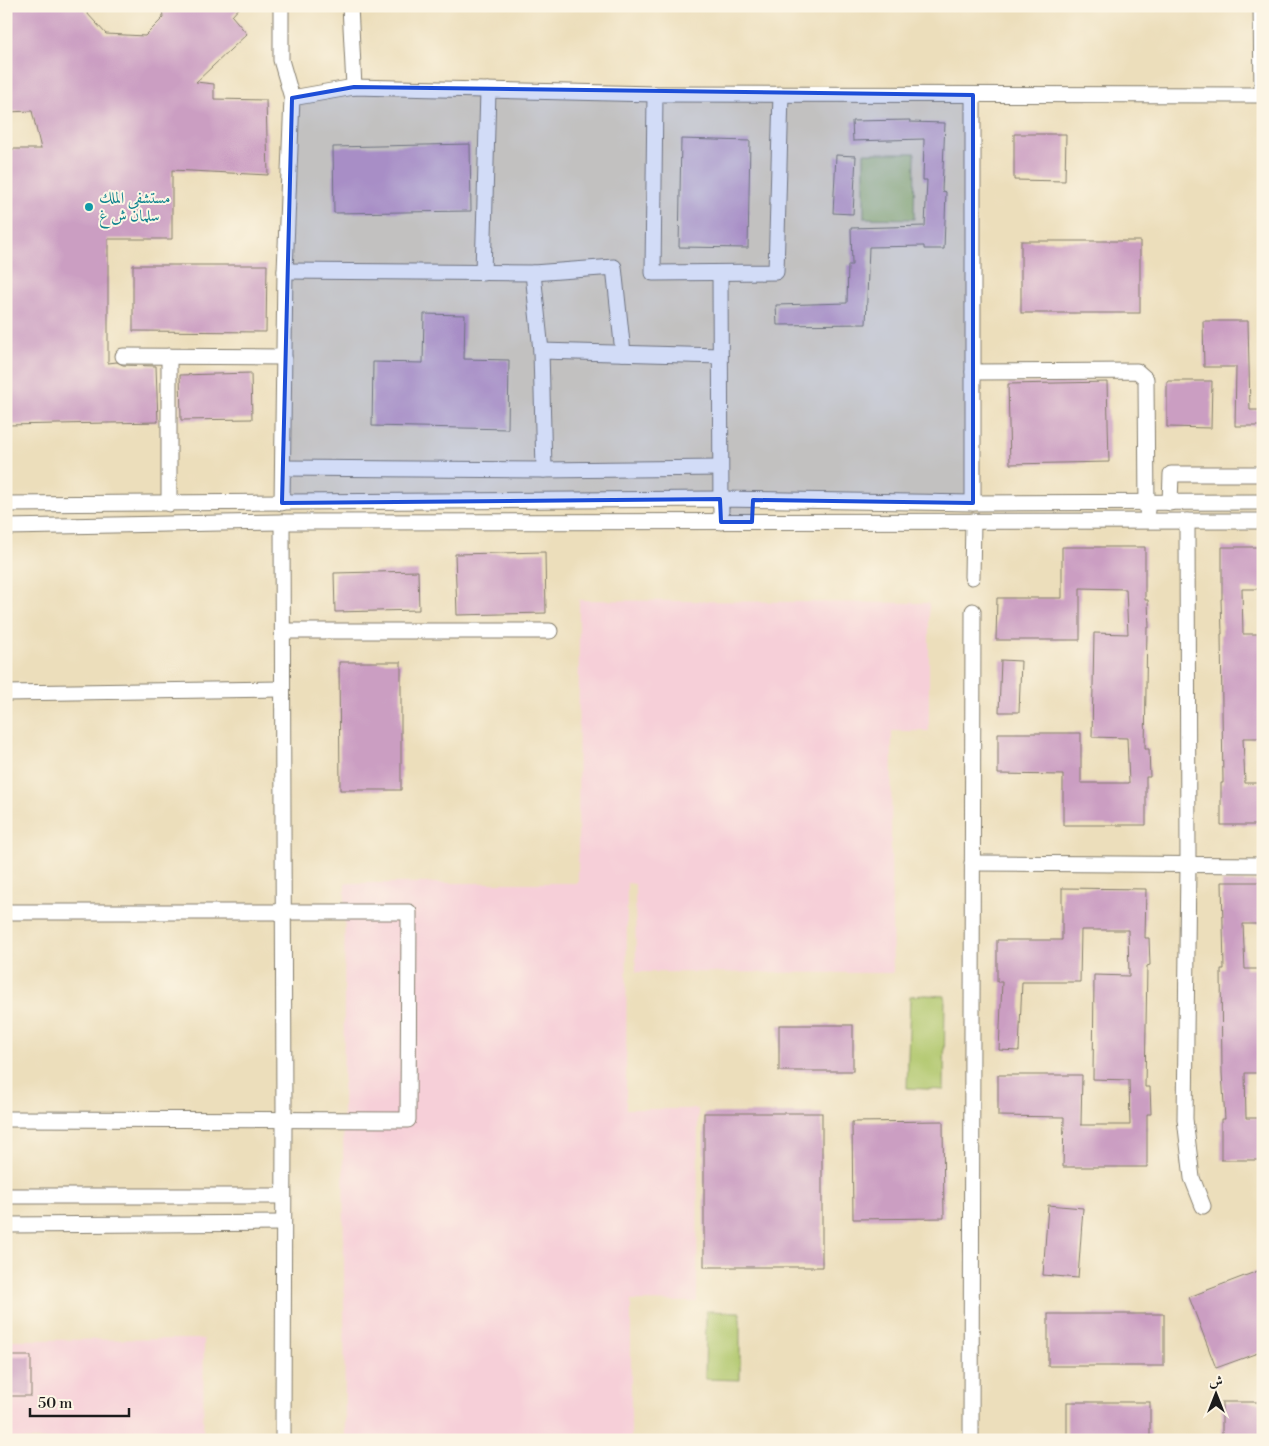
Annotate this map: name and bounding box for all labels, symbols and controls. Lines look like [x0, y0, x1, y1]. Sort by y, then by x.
place label: مستشفى الملك سلمان ش غ [99, 188, 170, 229]
marker: مستشفى الملك سلمان ش غ [83, 201, 95, 213]
north arrow [1192, 1368, 1242, 1418]
text: ش [1209, 1373, 1223, 1391]
scale bar [30, 1386, 129, 1418]
text: 50 m [38, 1394, 72, 1413]

